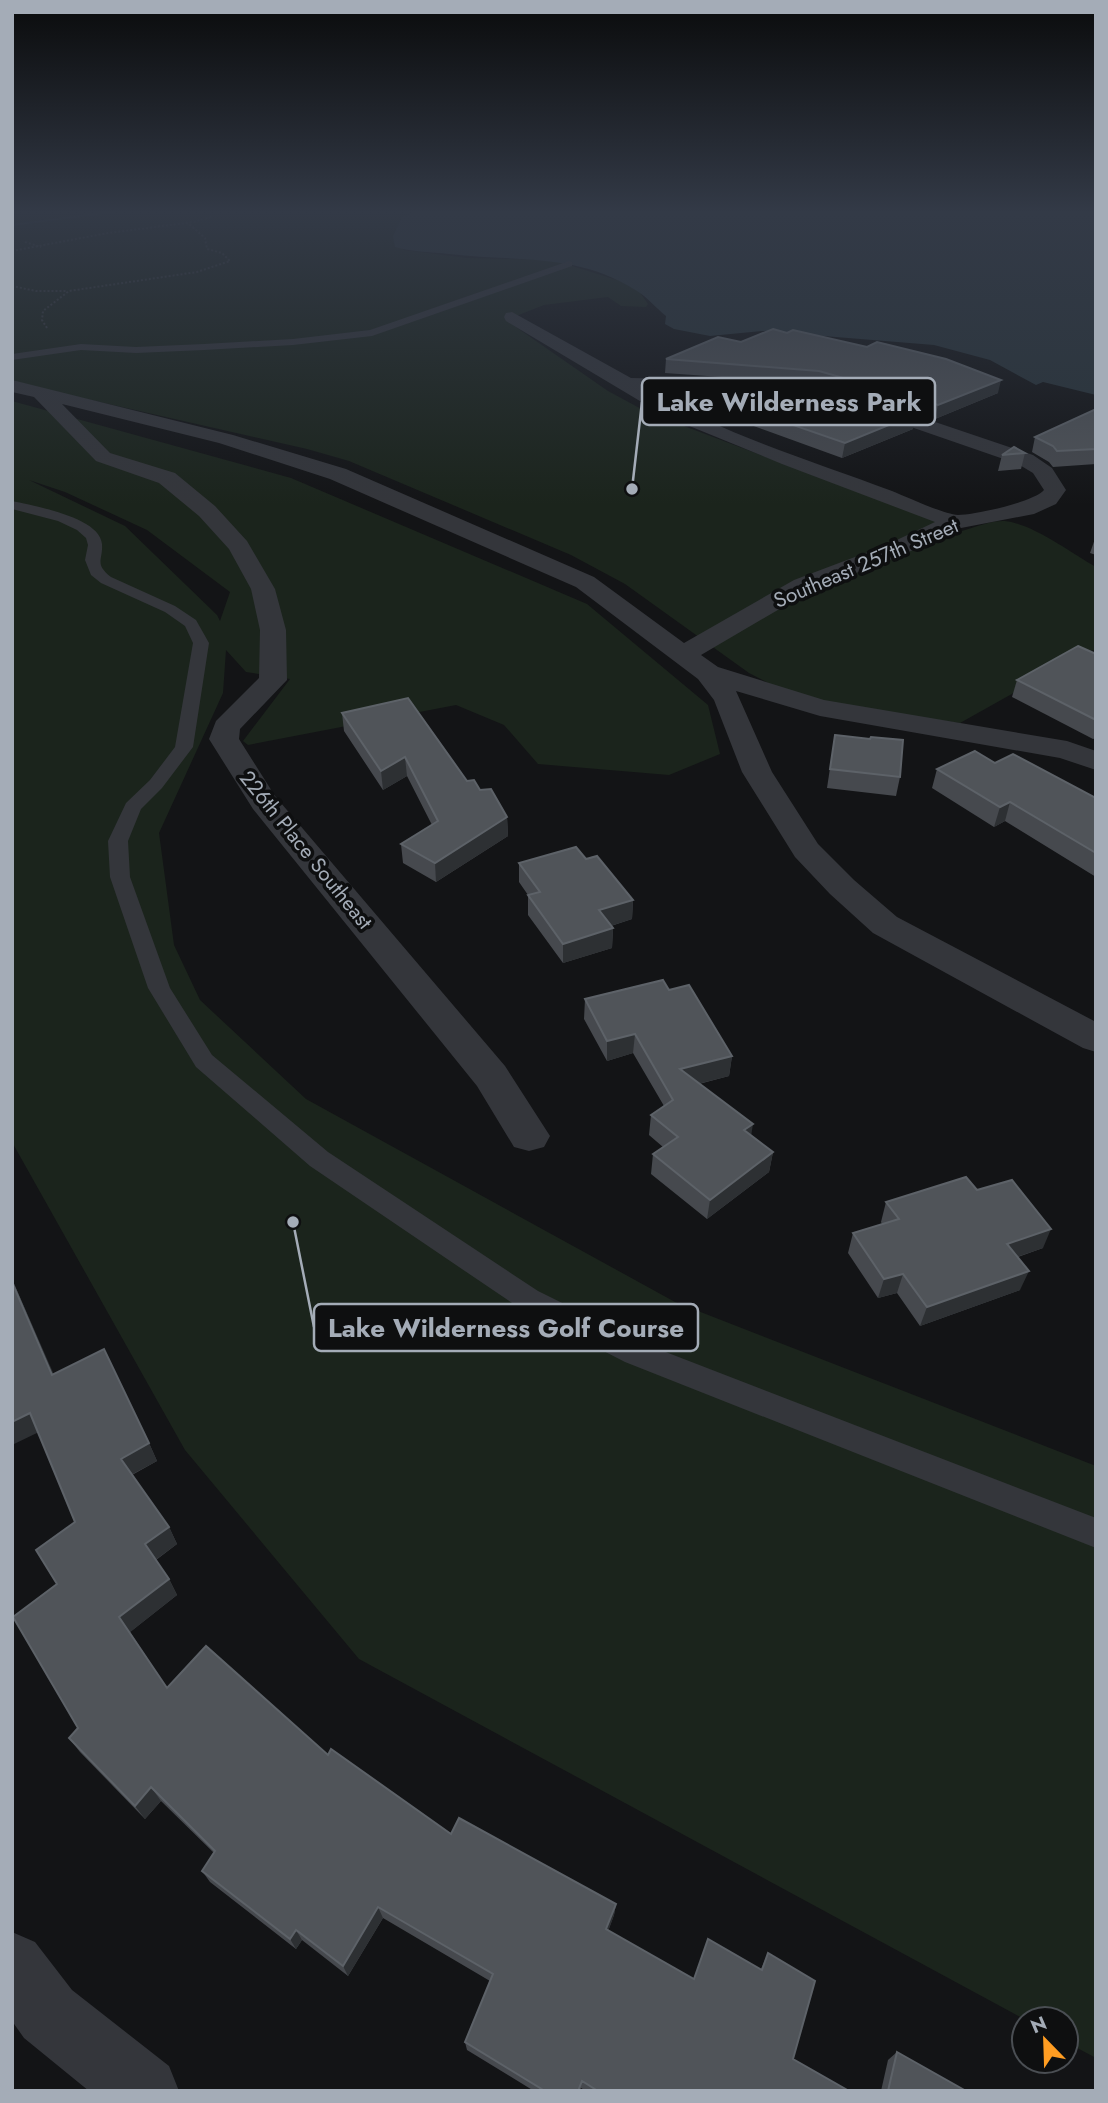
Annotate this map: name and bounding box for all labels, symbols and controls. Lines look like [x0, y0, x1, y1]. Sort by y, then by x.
callout: Lake Wilderness Park [642, 378, 935, 425]
text: Lake Wilderness Park [656, 383, 922, 421]
street label: Southeast 257th Street [769, 510, 963, 616]
street label: 226th Place Southeast [233, 764, 379, 936]
callout: Lake Wilderness Golf Course [314, 1304, 698, 1351]
text: Lake Wilderness Golf Course [328, 1309, 684, 1347]
north arrow [1010, 2005, 1080, 2075]
text: N [1026, 2009, 1051, 2040]

